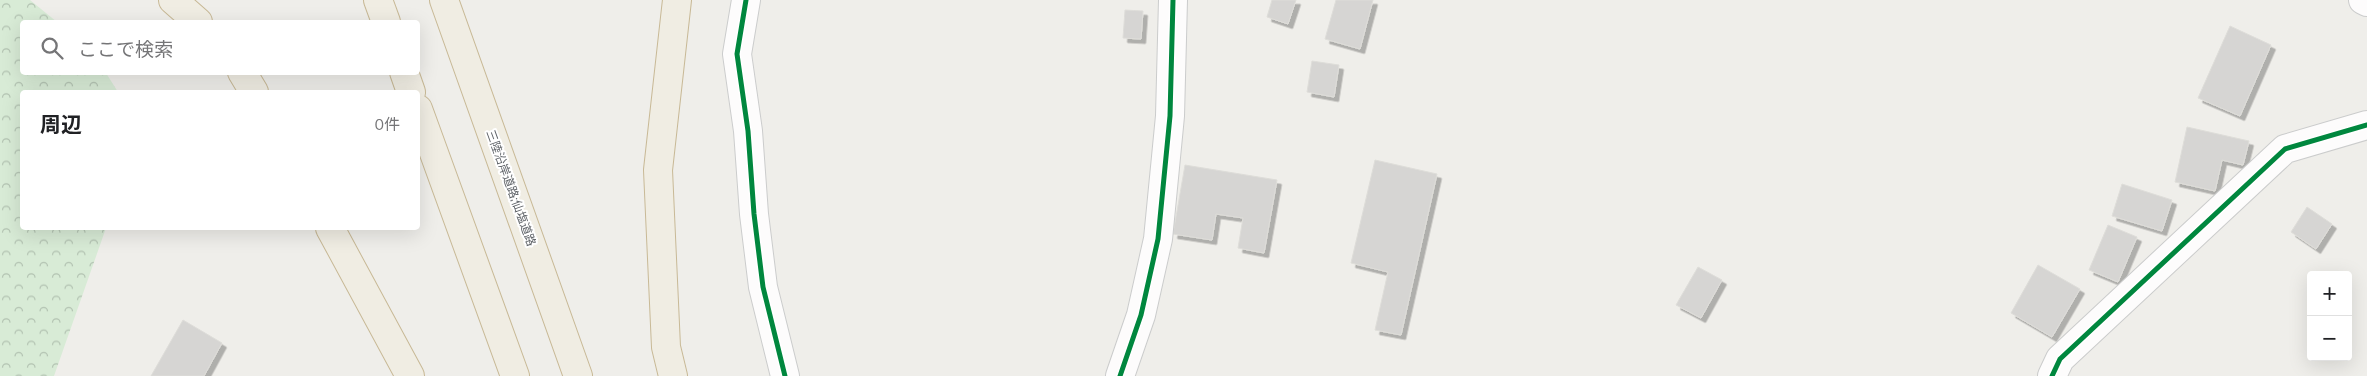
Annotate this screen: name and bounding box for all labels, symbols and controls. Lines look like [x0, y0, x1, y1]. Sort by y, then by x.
search box [20, 20, 420, 75]
icon: search [38, 34, 66, 62]
text: ここで検索 [78, 37, 173, 61]
text: 周辺 [40, 111, 82, 137]
text: 0件 [374, 114, 400, 134]
street label: 三陸沿岸道路;仙塩道路 [483, 128, 540, 248]
map controls [2307, 271, 2352, 361]
button: + [2307, 271, 2352, 316]
button: − [2307, 316, 2352, 361]

